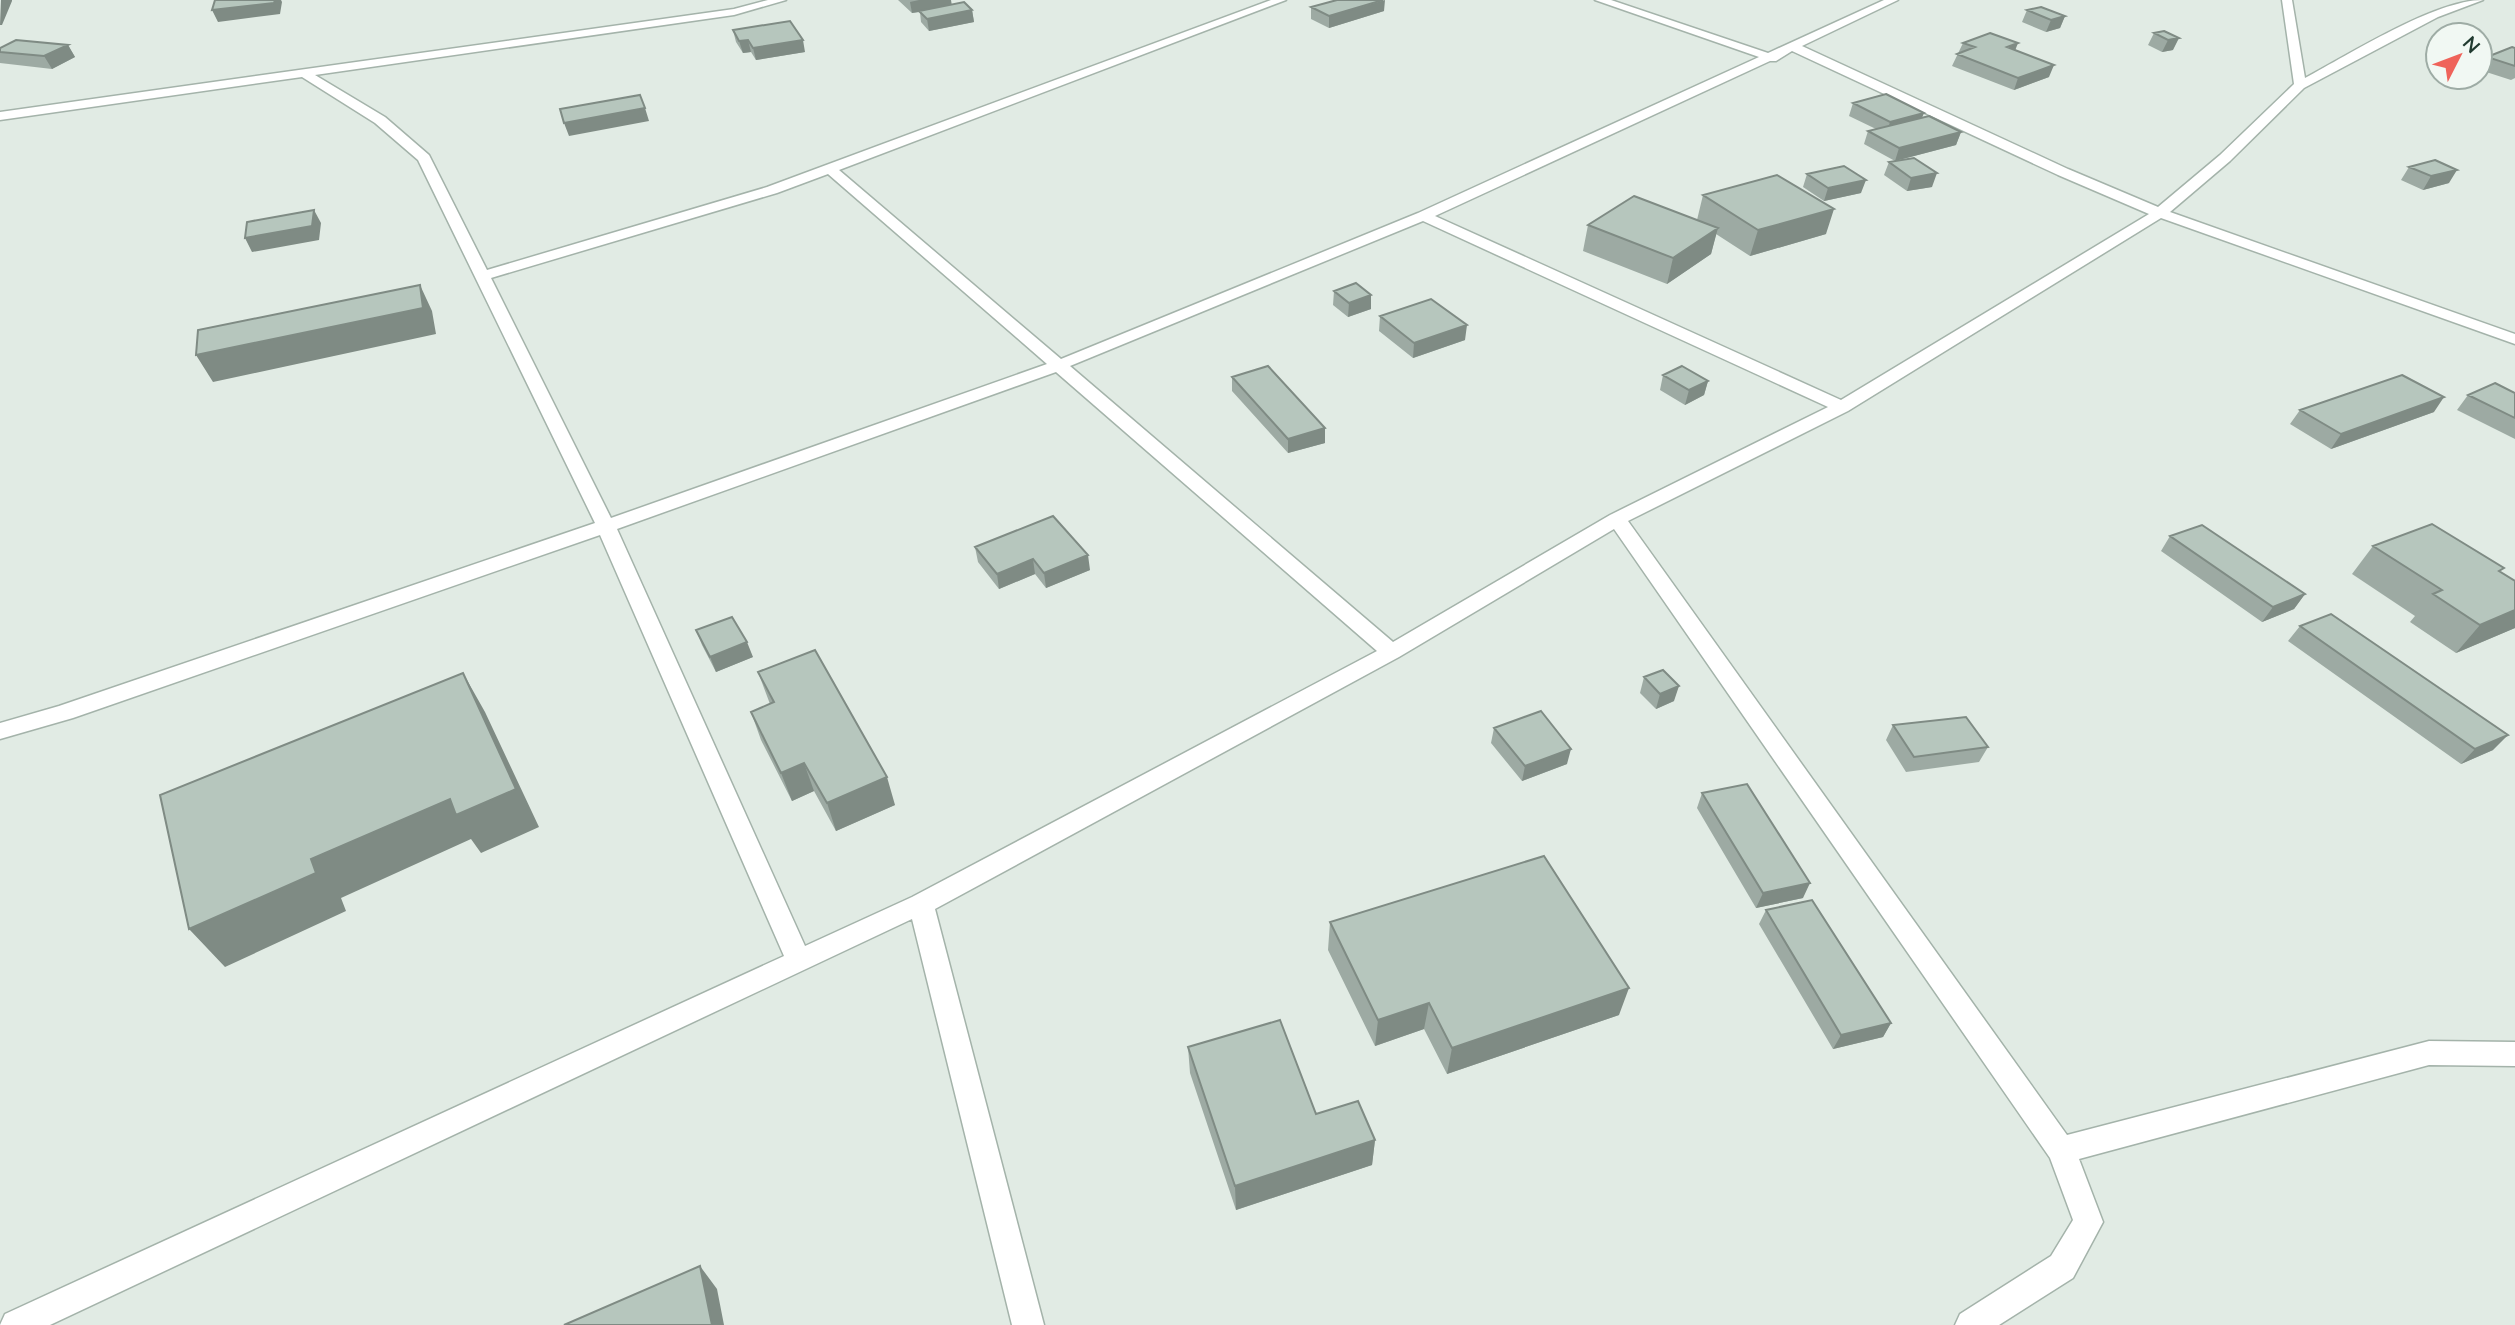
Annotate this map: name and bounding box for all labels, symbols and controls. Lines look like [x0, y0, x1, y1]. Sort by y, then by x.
north arrow [2424, 21, 2494, 91]
text: N [2459, 31, 2485, 57]

